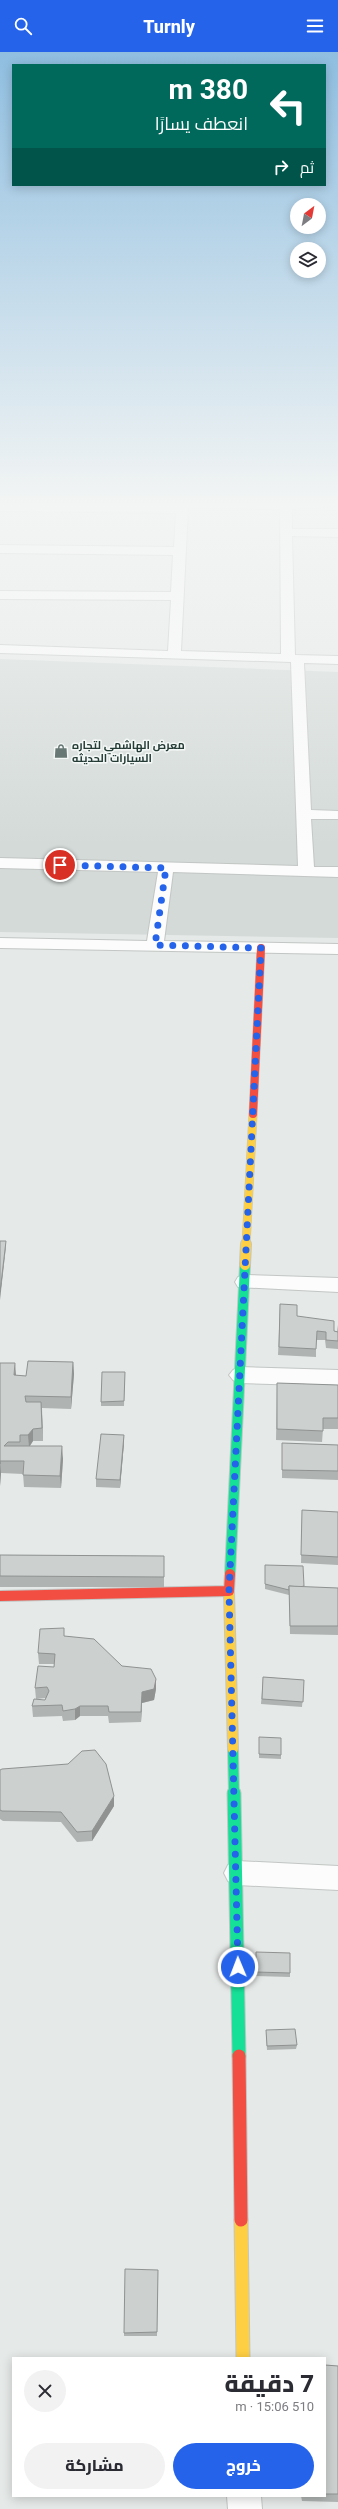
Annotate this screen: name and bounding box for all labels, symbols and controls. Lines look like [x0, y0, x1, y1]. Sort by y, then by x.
icon: search [12, 15, 34, 37]
icon: menu [304, 15, 326, 37]
text: Turnly [143, 16, 195, 37]
text: 380 m [169, 73, 248, 106]
icon: left [262, 80, 314, 132]
text: انعطف يسارًا [155, 113, 248, 134]
icon: right [270, 156, 292, 178]
text: ثم [300, 159, 314, 177]
north arrow [290, 198, 326, 234]
map controls [290, 198, 326, 278]
button: layers [290, 242, 326, 278]
place label: معرض الهاشمي لتجاره السيارات الحديثه [72, 739, 185, 765]
shop icon: معرض الهاشمي لتجاره السيارات الحديثه [53, 743, 69, 759]
pin [43, 848, 77, 882]
icon: arrive [49, 854, 71, 876]
position arrow [217, 1946, 259, 1988]
button: close [24, 2370, 66, 2412]
text: 7 دقيقة [224, 2370, 314, 2398]
text: 510 m · 15:06 [235, 2399, 314, 2414]
button: مشاركة [24, 2443, 165, 2489]
button: خروج [173, 2443, 314, 2489]

